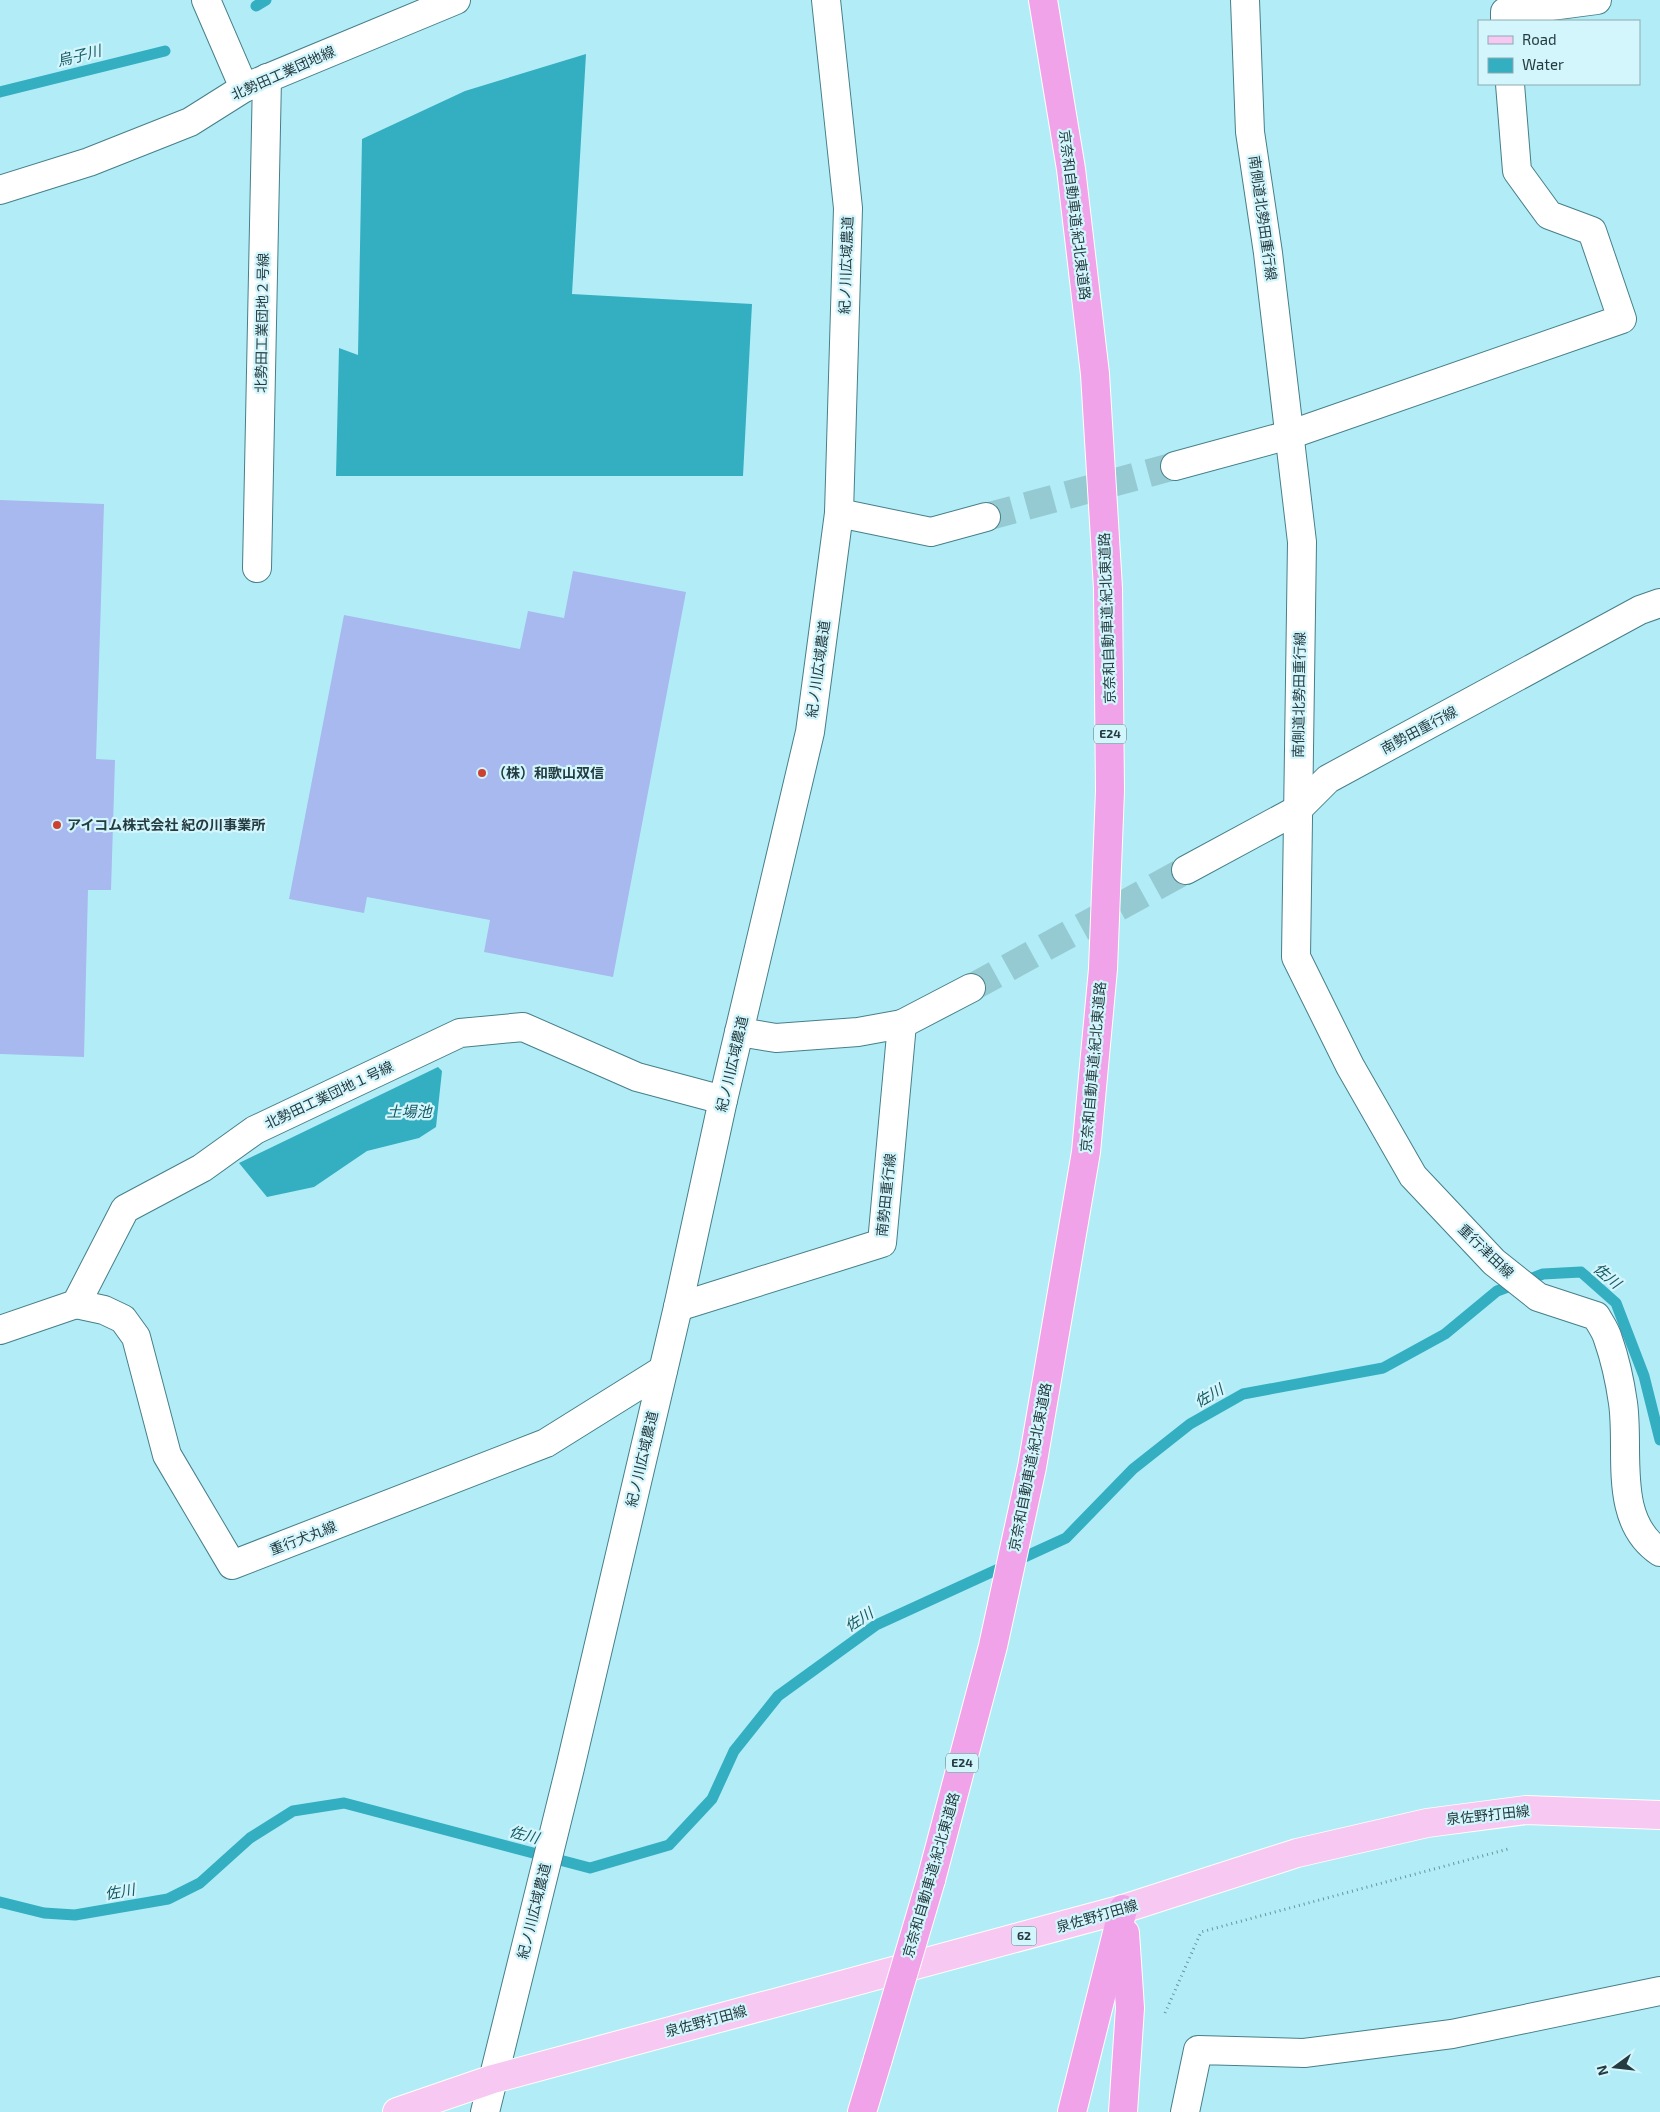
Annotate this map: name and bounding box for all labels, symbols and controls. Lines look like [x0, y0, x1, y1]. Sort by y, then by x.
legend [1478, 20, 1640, 85]
text: Road [1522, 30, 1557, 48]
water label: 烏子川 [55, 40, 105, 69]
street label: 北勢田工業団地線 [228, 42, 337, 103]
text: Water [1522, 55, 1564, 73]
street label: 京奈和自動車道;紀北東道路 [1057, 129, 1094, 301]
street label: 南側道北勢田重行線 [1246, 154, 1281, 282]
street label: 紀ノ川広域農道 [835, 216, 856, 314]
street label: 北勢田工業団地２号線 [252, 253, 271, 393]
street label: 京奈和自動車道;紀北東道路 [1095, 532, 1118, 704]
street label: 紀ノ川広域農道 [802, 619, 833, 719]
street label: 南側道北勢田重行線 [1289, 632, 1308, 758]
street label: 南勢田重行線 [1378, 702, 1460, 757]
road number: E24 [1094, 724, 1126, 744]
place label: （株）和歌山双信 [492, 764, 604, 781]
marker: （株）和歌山双信 [476, 767, 488, 779]
place label: アイコム株式会社 紀の川事業所 [67, 816, 265, 833]
marker: アイコム株式会社 紀の川事業所 [51, 819, 63, 831]
street label: 京奈和自動車道;紀北東道路 [1077, 981, 1108, 1153]
street label: 紀ノ川広域農道 [712, 1014, 751, 1114]
street label: 北勢田工業団地１号線 [262, 1057, 396, 1132]
water label: 土場池 [386, 1102, 433, 1120]
street label: 南勢田重行線 [873, 1152, 898, 1238]
street label: 重行津田線 [1455, 1220, 1517, 1281]
water label: 佐川 [1590, 1259, 1626, 1293]
water label: 佐川 [1191, 1379, 1228, 1410]
street label: 京奈和自動車道;紀北東道路 [1005, 1381, 1054, 1553]
street label: 紀ノ川広域農道 [622, 1409, 661, 1509]
street label: 重行犬丸線 [267, 1517, 339, 1558]
water label: 佐川 [841, 1602, 878, 1635]
road number: E24 [946, 1754, 978, 1772]
street label: 京奈和自動車道;紀北東道路 [899, 1790, 962, 1960]
street label: 泉佐野打田線 [1445, 1802, 1531, 1827]
water label: 佐川 [507, 1821, 543, 1847]
street label: 紀ノ川広域農道 [513, 1861, 554, 1960]
water label: 佐川 [103, 1879, 138, 1902]
street label: 泉佐野打田線 [1054, 1896, 1140, 1935]
road number: 62 [1012, 1926, 1036, 1945]
street label: 泉佐野打田線 [663, 2001, 749, 2040]
north arrow [1590, 2042, 1640, 2092]
text: N [1592, 2063, 1611, 2078]

